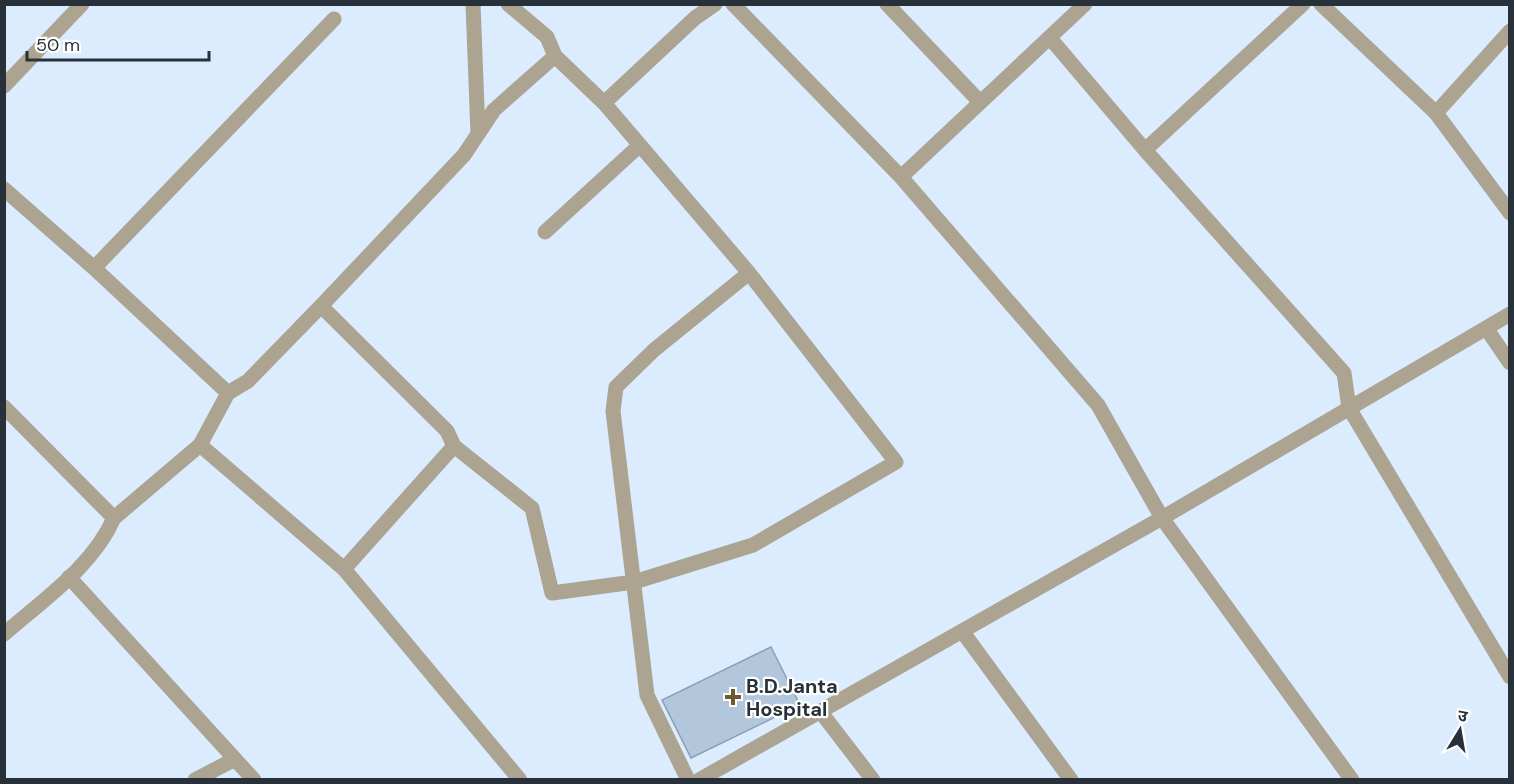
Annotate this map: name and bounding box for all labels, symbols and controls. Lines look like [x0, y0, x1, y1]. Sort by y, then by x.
scale bar [27, 24, 208, 62]
text: 50 m [36, 33, 80, 57]
place label: B.D.Janta Hospital [746, 673, 838, 722]
marker: B.D.Janta Hospital [724, 688, 742, 706]
north arrow [1430, 700, 1490, 760]
text: उ [1456, 705, 1470, 727]

